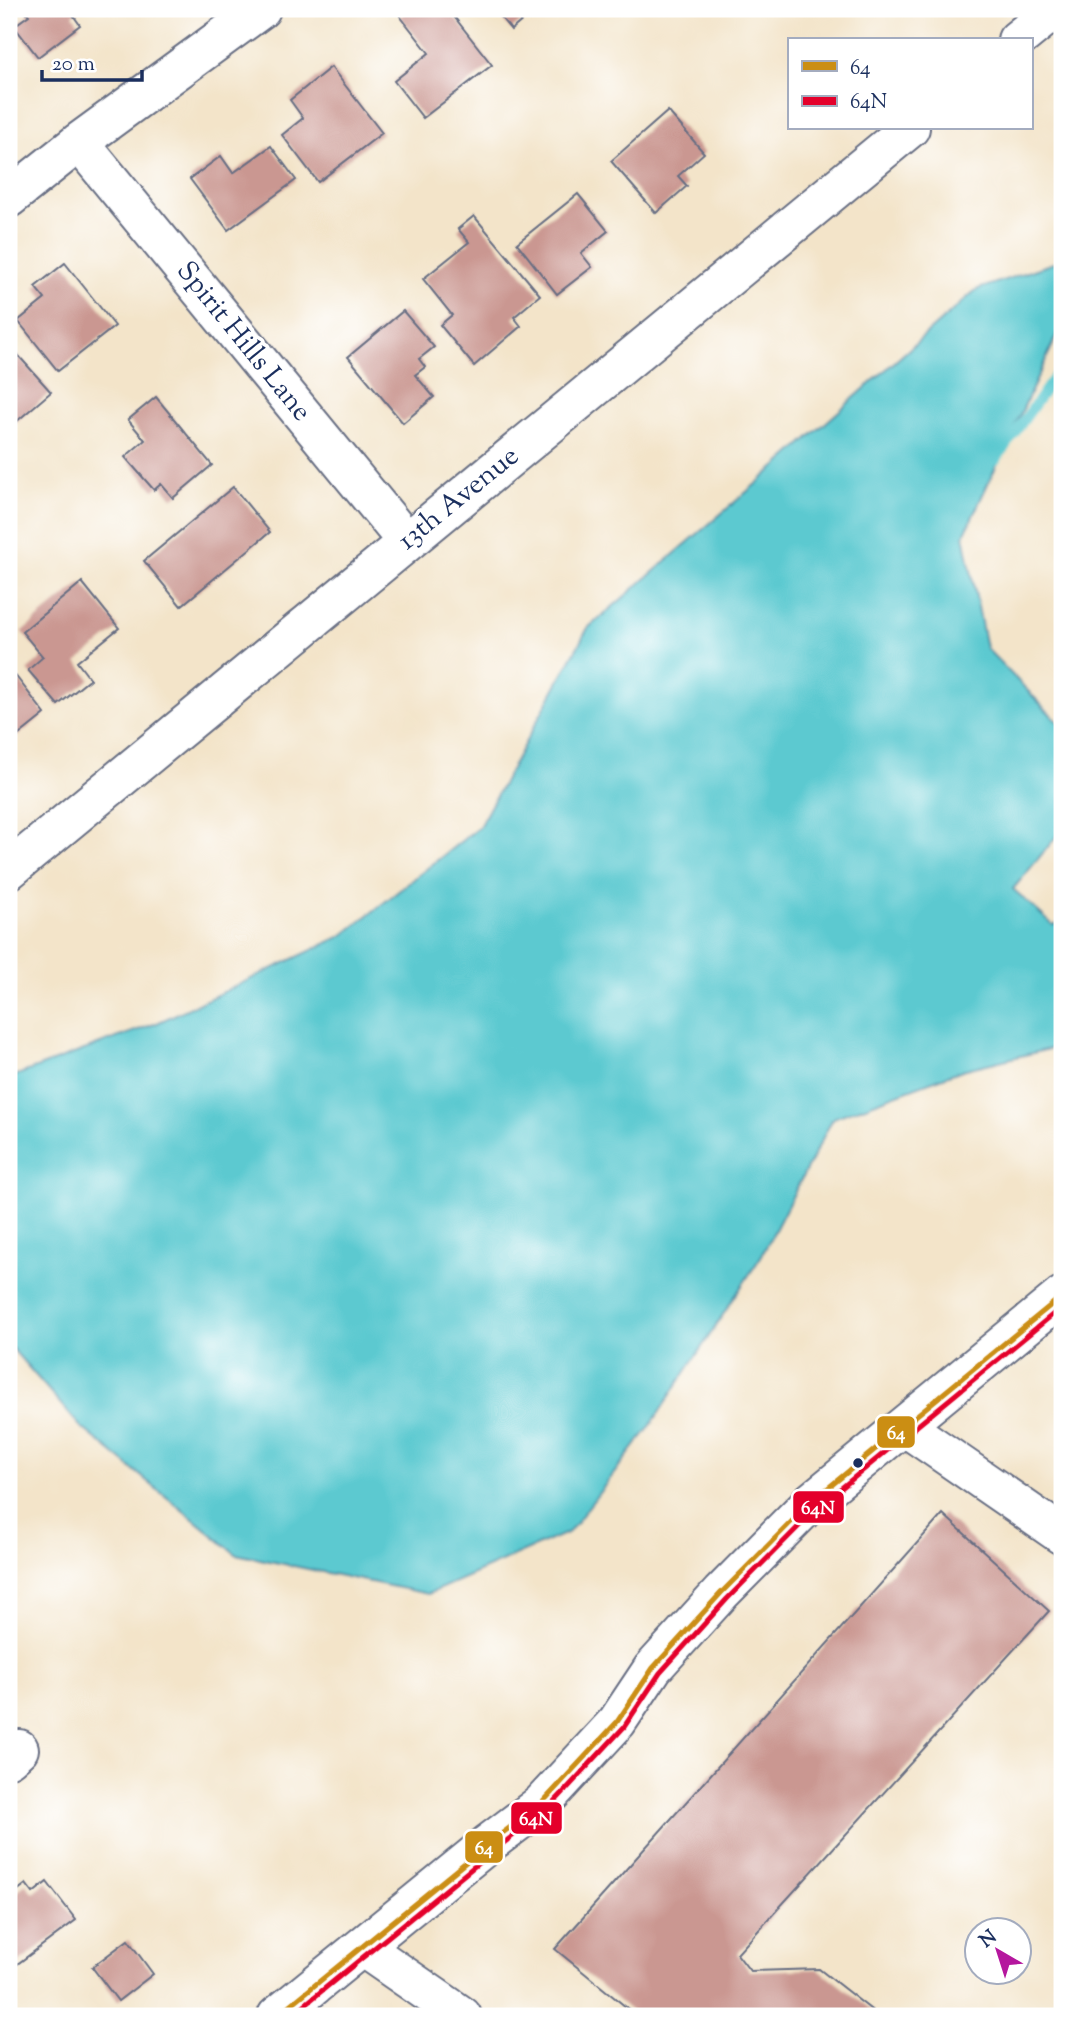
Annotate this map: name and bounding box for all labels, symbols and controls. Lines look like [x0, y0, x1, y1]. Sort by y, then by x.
scale bar [42, 38, 142, 82]
legend [788, 38, 1032, 130]
text: 20 m [52, 50, 95, 80]
text: 64 [850, 54, 871, 84]
text: 64N [850, 88, 888, 118]
street label: Spirit Hills Lane [166, 253, 320, 431]
street label: 13th Avenue [390, 437, 528, 561]
line badge: 64 [876, 1415, 916, 1449]
text: 64 [887, 1421, 906, 1448]
unlabelled marker [851, 1456, 865, 1470]
line badge: 64N [792, 1490, 845, 1524]
text: 64N [801, 1496, 835, 1523]
line badge: 64N [510, 1801, 563, 1835]
text: 64N [519, 1807, 553, 1834]
line badge: 64 [464, 1830, 504, 1864]
text: 64 [475, 1836, 494, 1863]
north arrow [962, 1916, 1032, 1986]
text: N [974, 1924, 1003, 1955]

